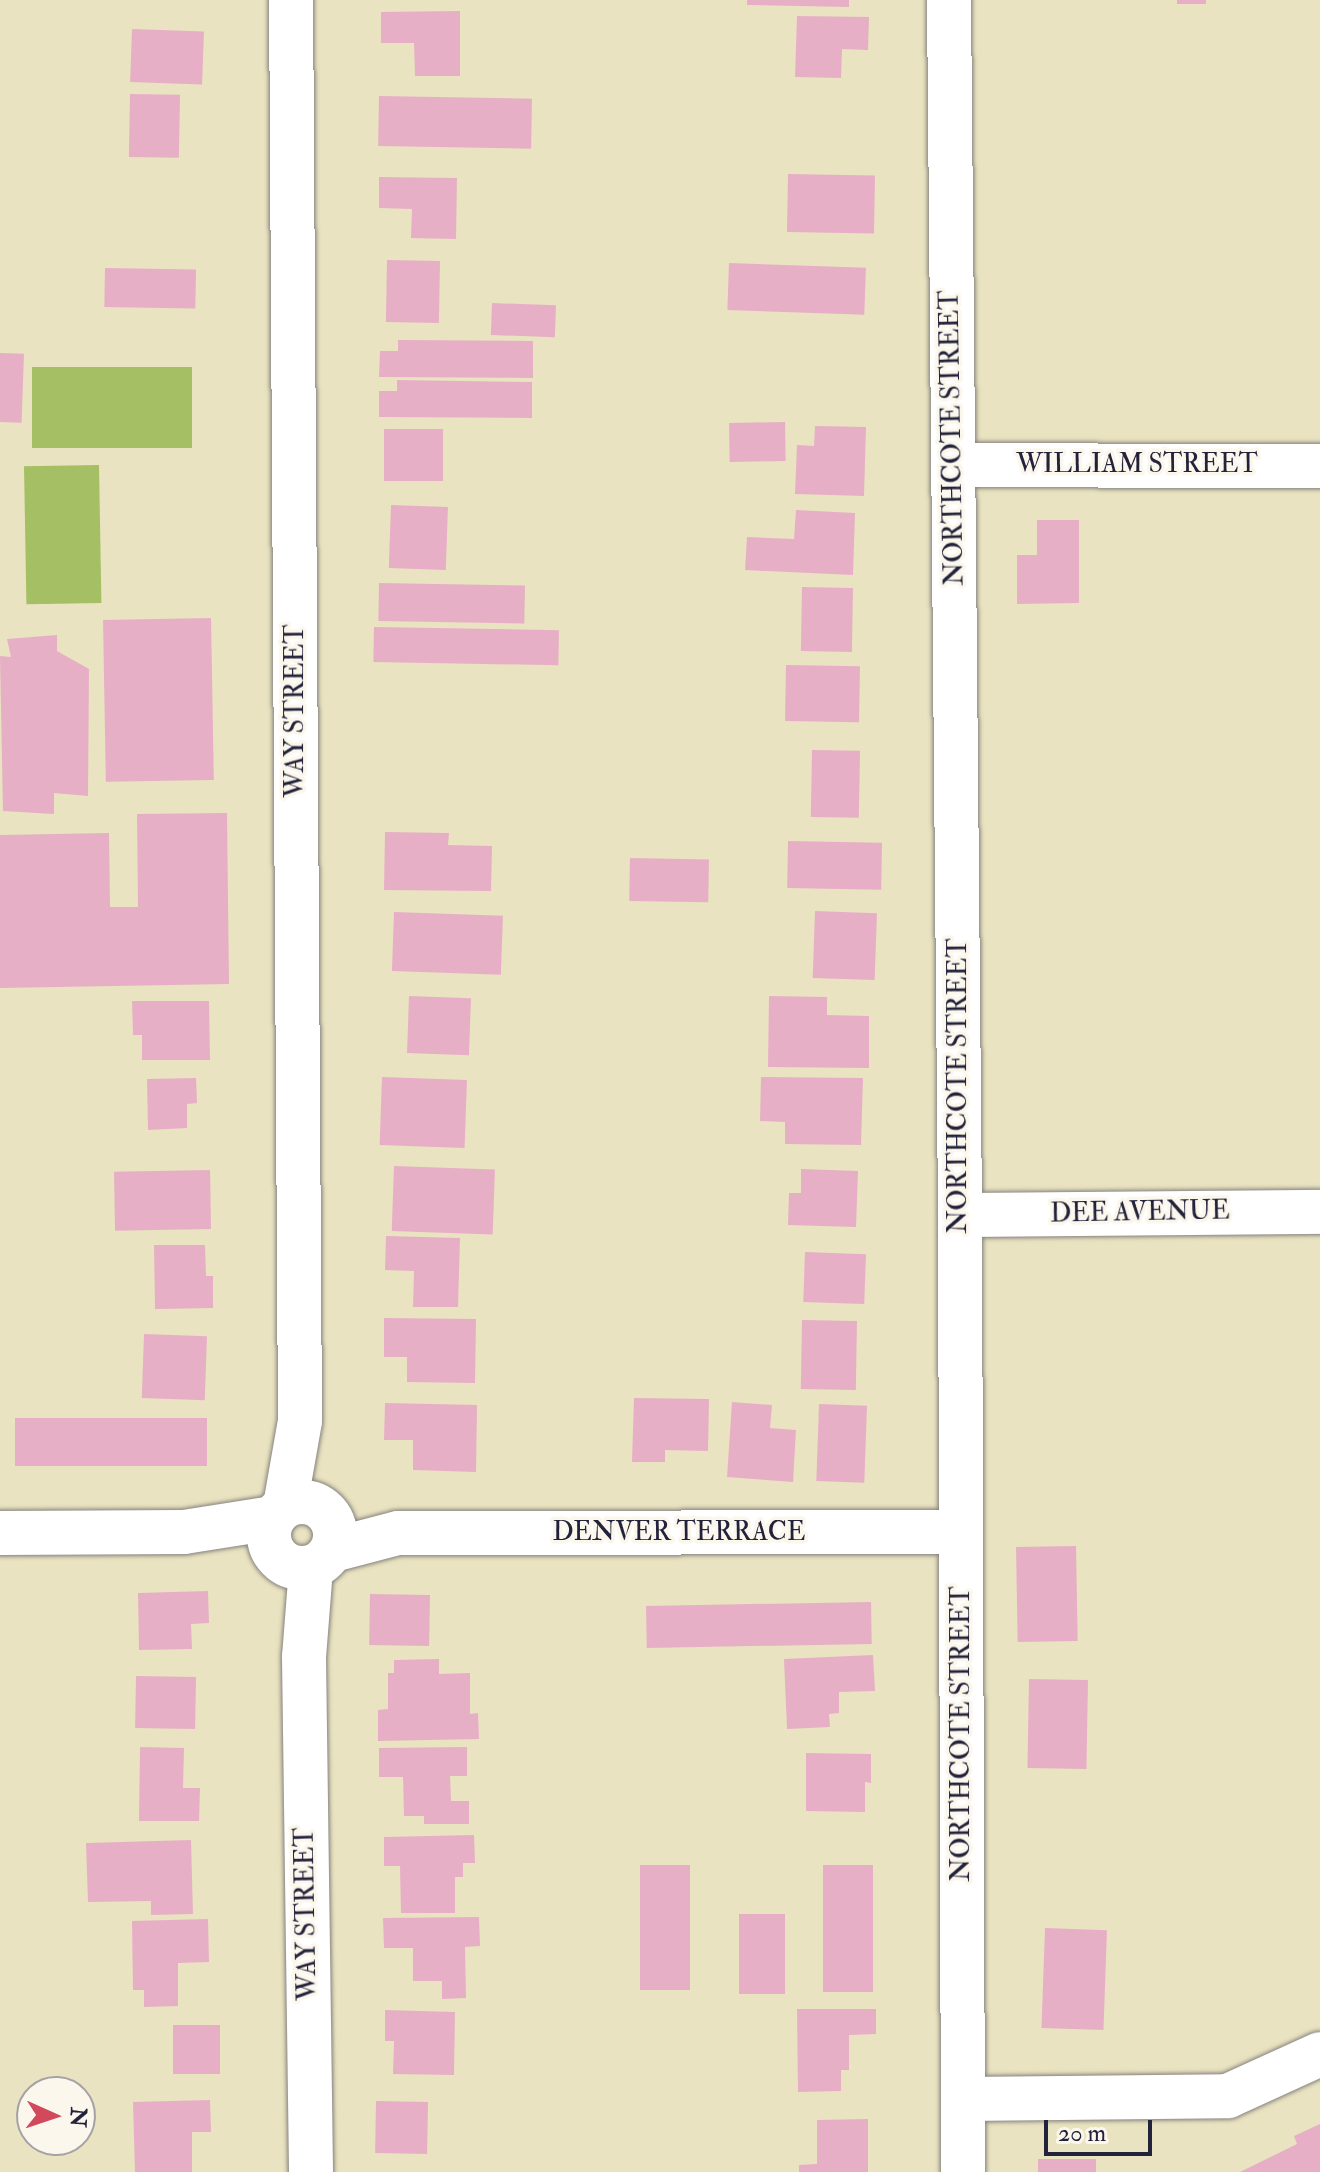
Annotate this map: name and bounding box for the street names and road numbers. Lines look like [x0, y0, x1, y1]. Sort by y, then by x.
street label: NORTHCOTE STREET [935, 290, 971, 586]
street label: WILLIAM STREET [1016, 449, 1258, 481]
street label: WAY STREET [280, 624, 312, 798]
street label: NORTHCOTE STREET [943, 938, 975, 1234]
street label: DEE AVENUE [1050, 1196, 1230, 1230]
street label: DENVER TERRACE [552, 1517, 806, 1549]
street label: NORTHCOTE STREET [946, 1586, 978, 1882]
street label: WAY STREET [290, 1827, 324, 2001]

